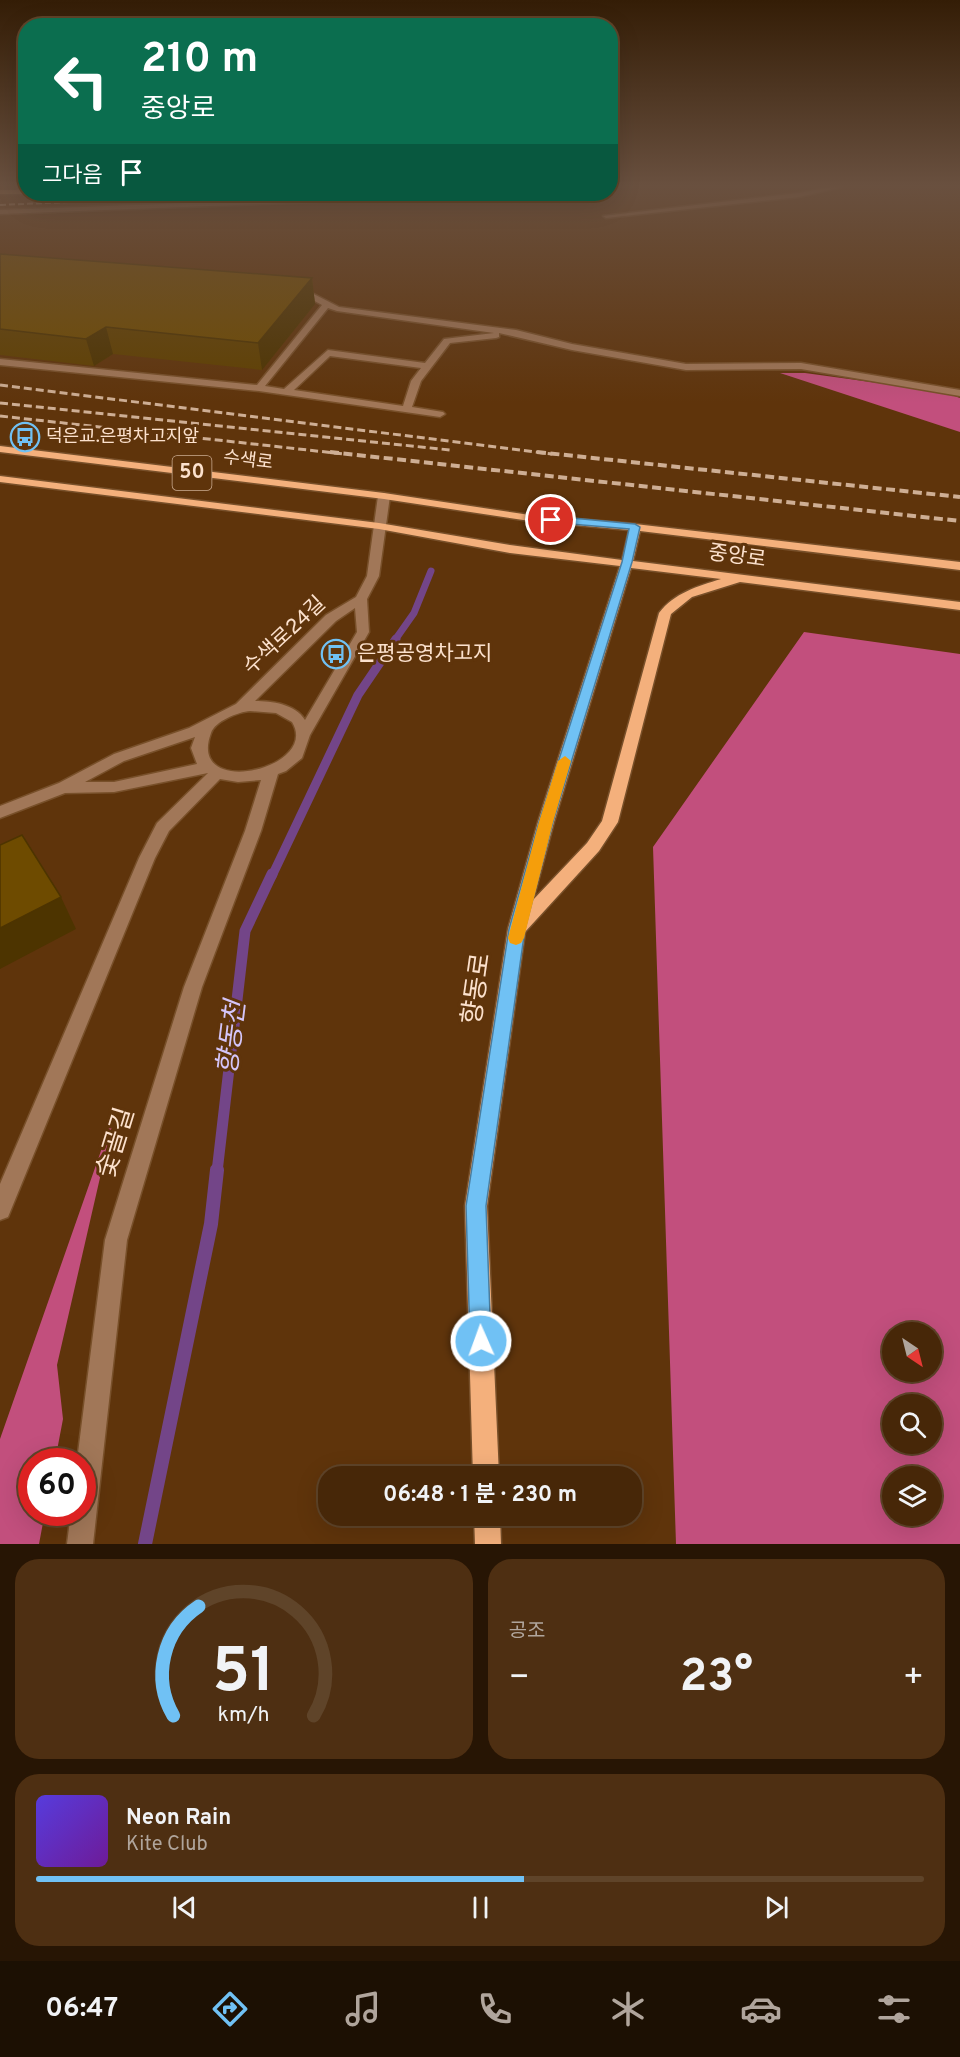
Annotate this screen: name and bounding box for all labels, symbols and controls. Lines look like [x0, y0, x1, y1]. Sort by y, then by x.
text: 210 m [141, 34, 258, 87]
icon: left [42, 42, 120, 120]
text: 중앙로 [141, 93, 216, 127]
icon: arrive [115, 156, 148, 189]
text: 그다음 [42, 163, 103, 190]
bus stop icon: 덕은교.은평차고지앞 [9, 421, 41, 453]
place label: 덕은교.은평차고지앞 [46, 426, 199, 449]
street label: 수색로 [222, 447, 274, 475]
road number: 50 [172, 456, 212, 490]
pin [525, 494, 576, 545]
icon: arrive [534, 503, 567, 536]
street label: 중앙로 [706, 540, 768, 574]
street label: 수색로24길 [238, 591, 332, 681]
bus stop icon: 은평공영차고지 [320, 638, 352, 670]
place label: 은평공영차고지 [357, 641, 492, 668]
street label: 향동로 [457, 951, 499, 1027]
water label: 향동천 [212, 996, 255, 1077]
street label: 숯골길 [91, 1104, 143, 1182]
position arrow [449, 1309, 513, 1373]
north arrow [882, 1322, 942, 1382]
map controls [882, 1322, 942, 1526]
button: search [882, 1394, 942, 1454]
speed limit sign: 60 [18, 1448, 96, 1526]
button: layers [882, 1466, 942, 1526]
text: 06:48 · 1 분 · 230 m [383, 1482, 577, 1509]
text: 공조 [509, 1619, 545, 1645]
text: 51 [212, 1635, 275, 1714]
text: 23° [680, 1650, 753, 1707]
text: − [509, 1658, 530, 1700]
text: + [903, 1658, 924, 1700]
text: km/h [218, 1702, 270, 1729]
text: Neon Rain [126, 1805, 231, 1832]
text: Kite Club [126, 1832, 208, 1858]
icon: previous [168, 1891, 201, 1924]
icon: pause [464, 1891, 497, 1924]
icon: next [760, 1891, 793, 1924]
icon: directions [209, 1988, 251, 2030]
icon: music [342, 1988, 384, 2030]
icon: phone [474, 1988, 516, 2030]
icon: climate [607, 1988, 649, 2030]
icon: car [740, 1988, 782, 2030]
icon: filters [873, 1988, 915, 2030]
text: 06:47 [45, 1992, 118, 2026]

